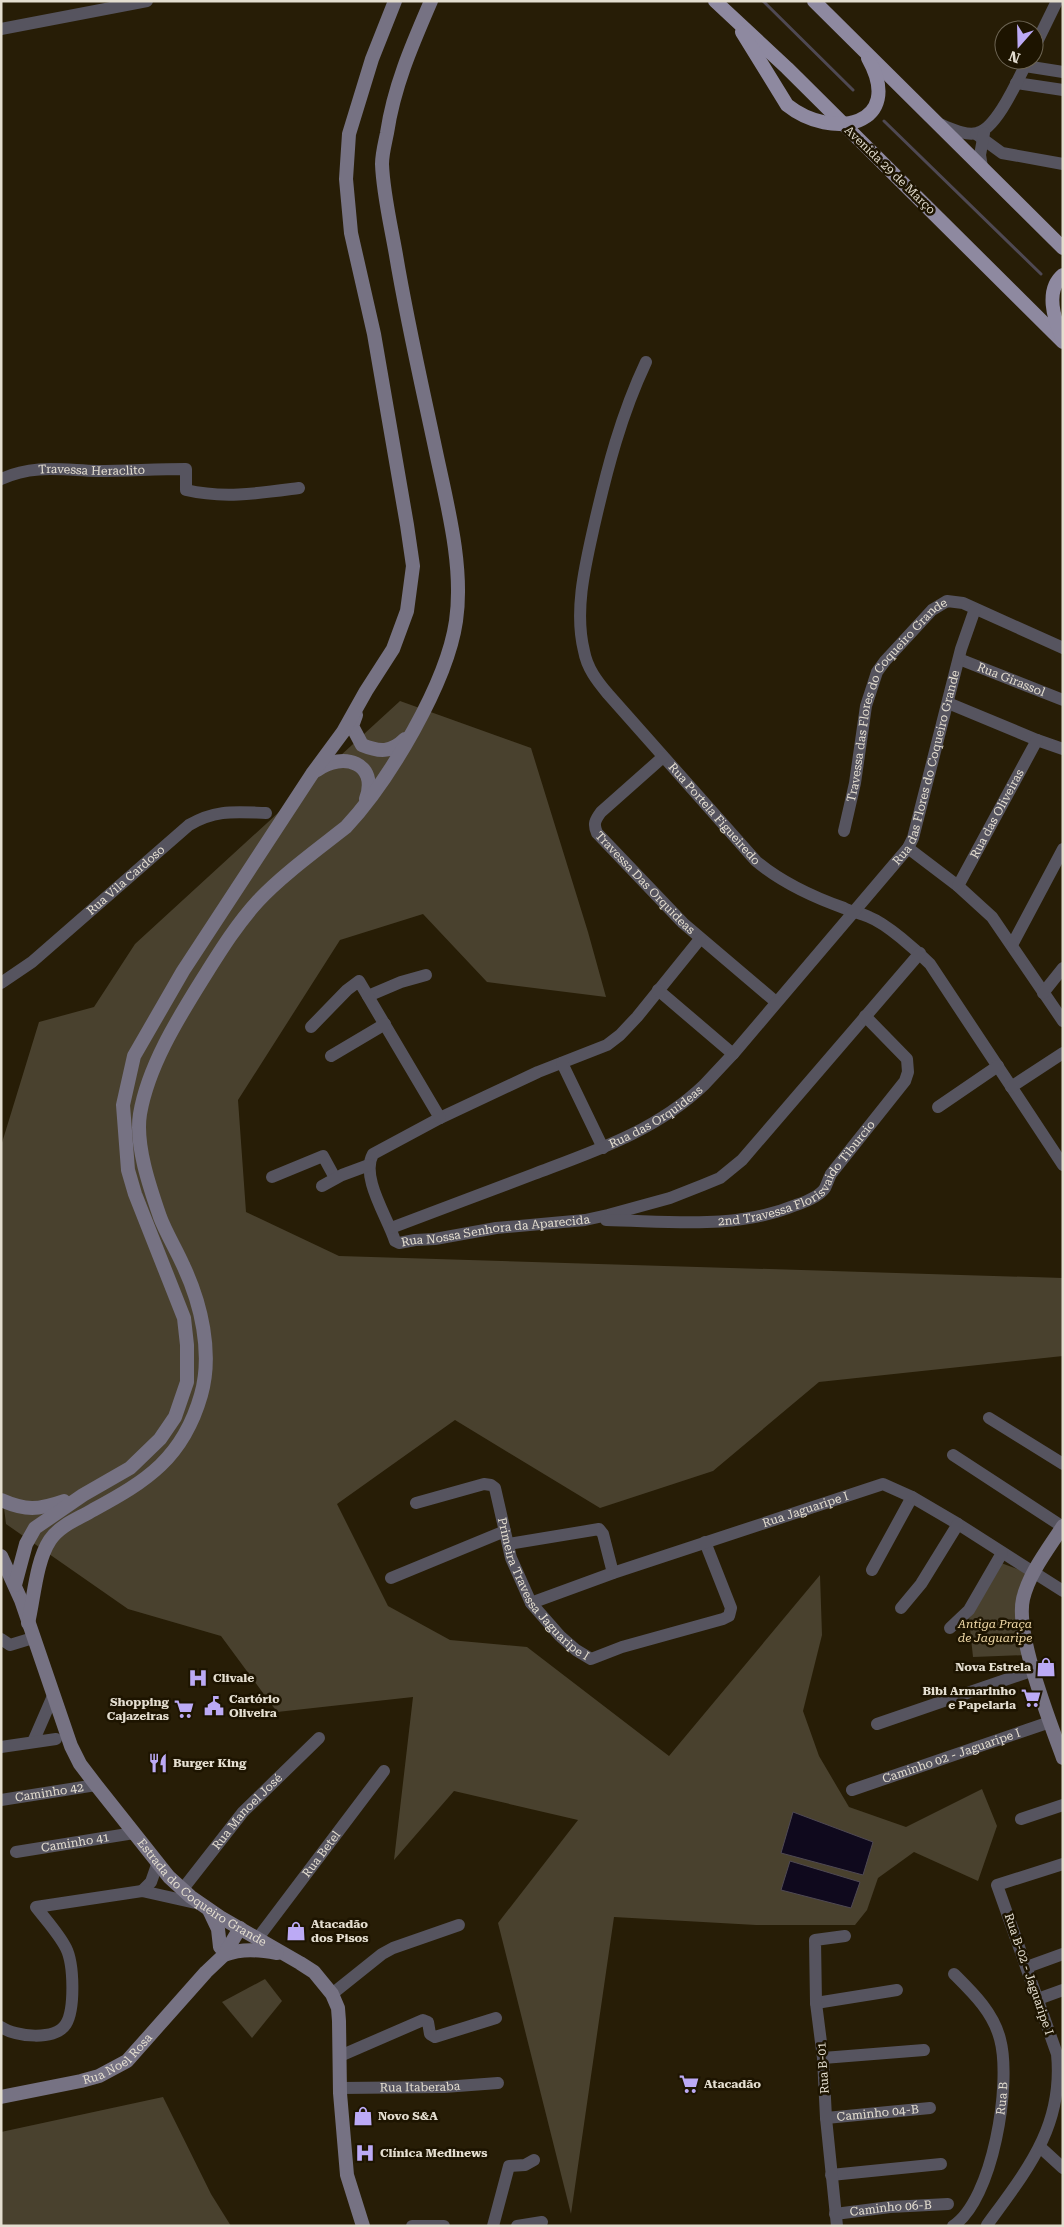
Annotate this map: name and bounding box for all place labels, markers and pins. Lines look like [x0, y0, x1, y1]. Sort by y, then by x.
shop icon: Nova Estrela [1035, 1656, 1057, 1678]
place label: Nova Estrela [955, 1660, 1031, 1674]
hospital icon: Clivale [187, 1667, 209, 1689]
place label: Clivale [213, 1671, 254, 1685]
place label: Bibi Armarinho e Papelaria [922, 1684, 1016, 1712]
supermarket icon: Bibi Armarinho e Papelaria [1020, 1687, 1042, 1709]
place label: Cartório Oliveira [229, 1692, 280, 1720]
place label: Shopping Cajazeiras [107, 1695, 170, 1723]
public building icon: Cartório Oliveira [203, 1695, 225, 1717]
supermarket icon: Shopping Cajazeiras [173, 1698, 195, 1720]
restaurant icon: Burger King [147, 1752, 169, 1774]
place label: Burger King [173, 1756, 247, 1770]
place label: Atacadão dos Pisos [311, 1917, 368, 1945]
shop icon: Atacadão dos Pisos [285, 1920, 307, 1942]
supermarket icon: Atacadão [678, 2073, 700, 2095]
place label: Atacadão [704, 2077, 761, 2091]
shop icon: Novo S&A [352, 2105, 374, 2127]
place label: Novo S&A [378, 2109, 438, 2123]
hospital icon: Clínica Medinews [354, 2142, 376, 2164]
place label: Clínica Medinews [380, 2146, 487, 2160]

